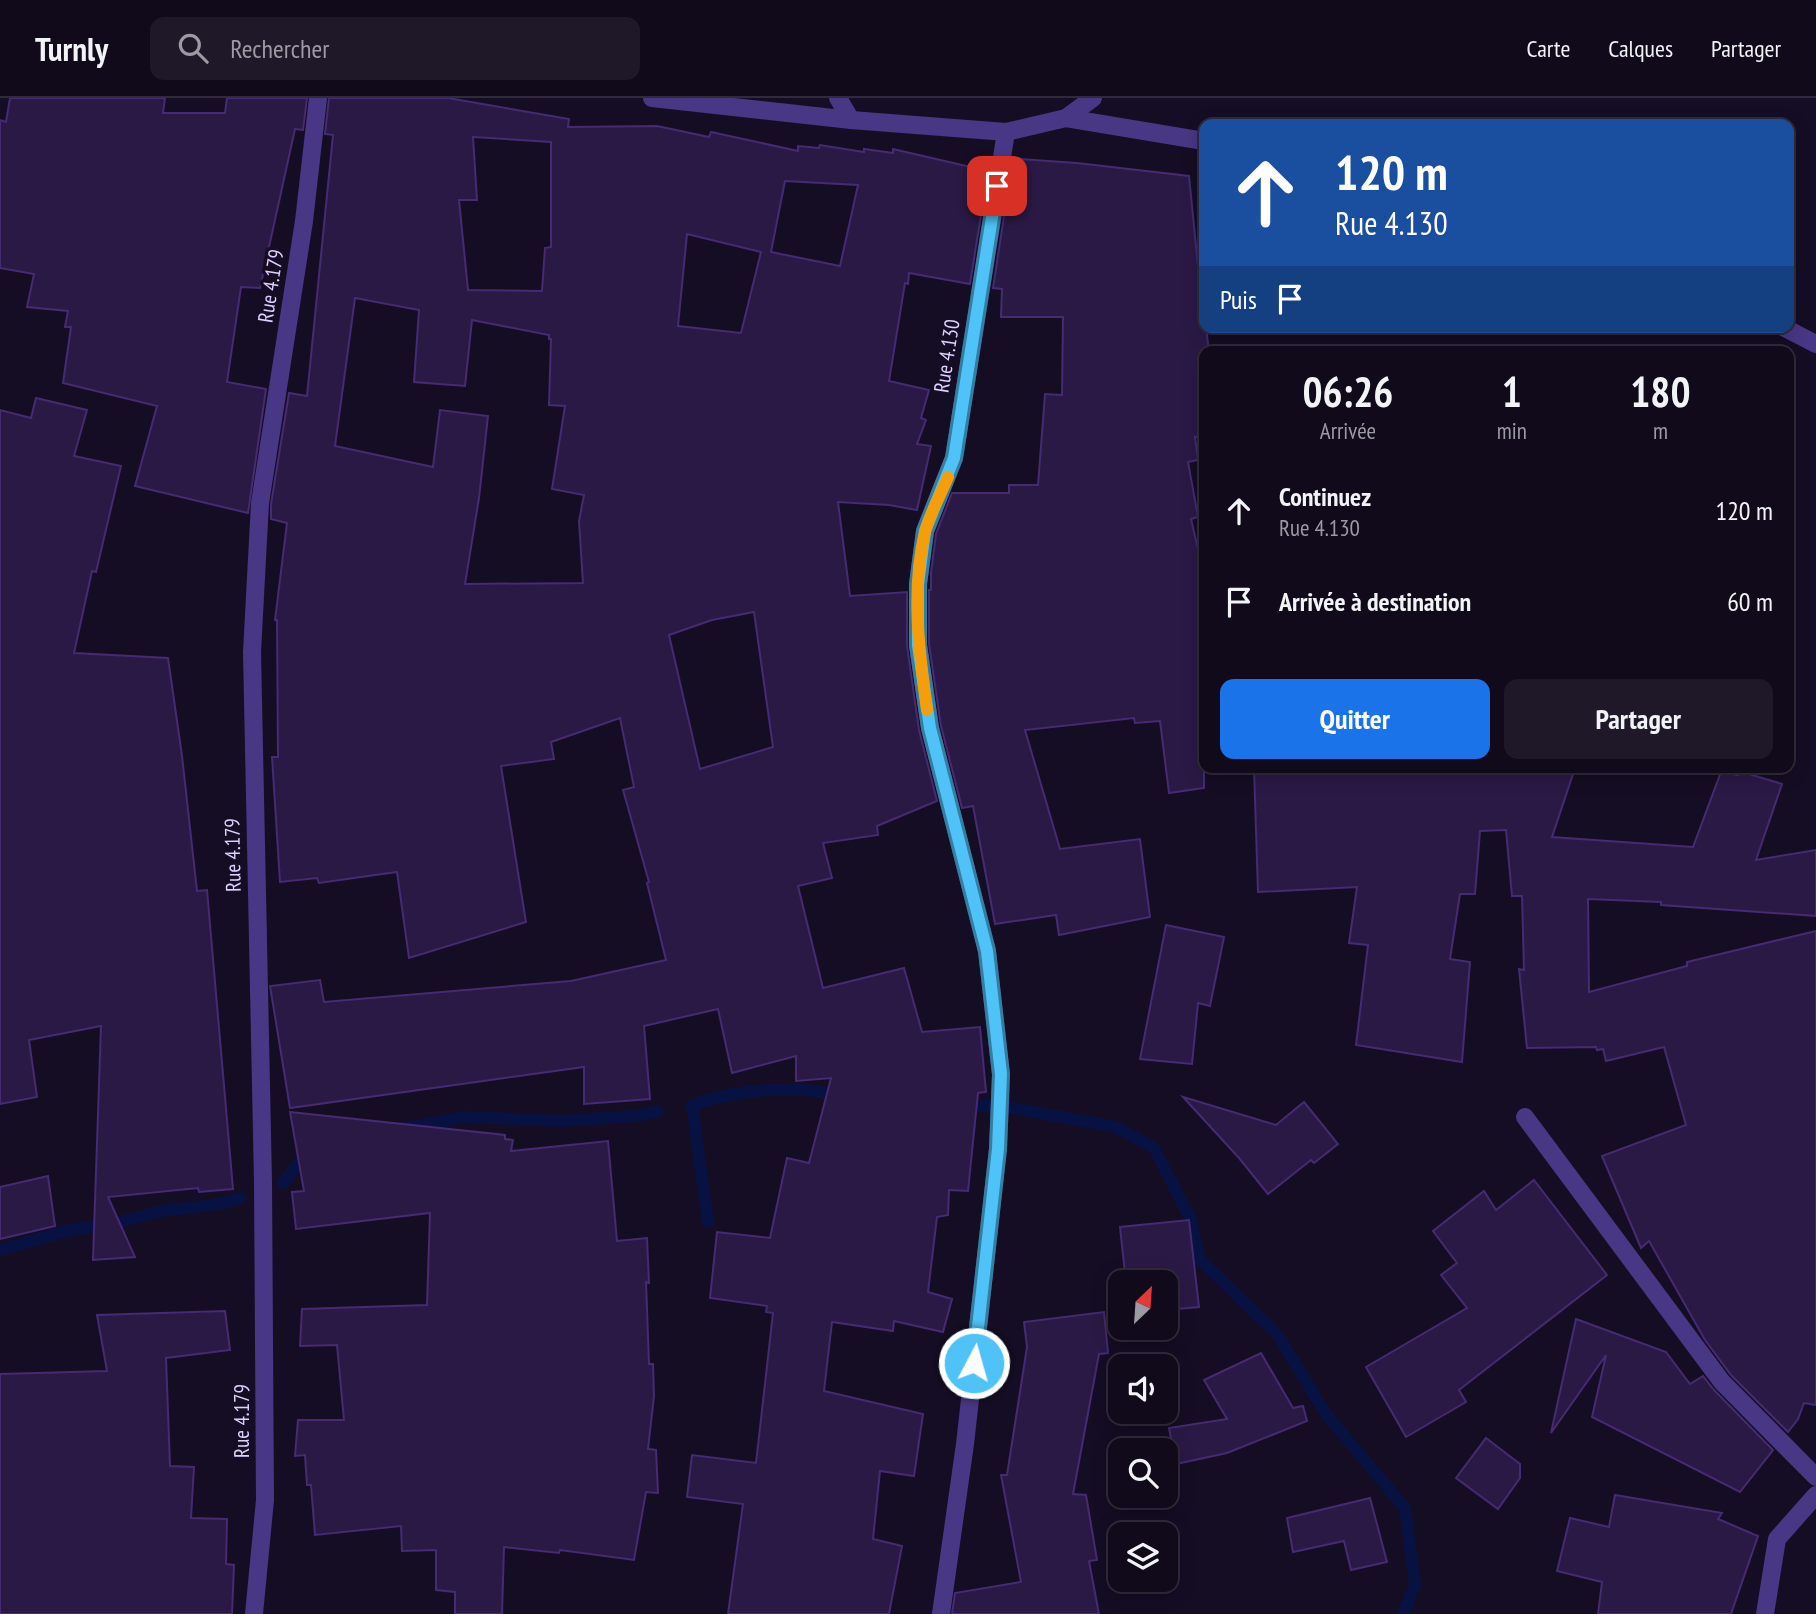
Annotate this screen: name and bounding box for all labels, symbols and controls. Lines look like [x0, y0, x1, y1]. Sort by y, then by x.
search box [150, 17, 640, 80]
text: Turnly [35, 27, 108, 70]
icon: search [174, 29, 212, 67]
text: Rechercher [230, 32, 329, 65]
text: Carte [1527, 33, 1570, 64]
text: Calques [1608, 33, 1673, 64]
text: Partager [1711, 33, 1781, 64]
text: 120 m [1335, 140, 1448, 204]
icon: ahead [1220, 147, 1311, 238]
pin [967, 156, 1027, 216]
icon: arrive [978, 167, 1016, 205]
text: Rue 4.130 [1335, 202, 1448, 244]
street label: Rue 4.179 [251, 247, 290, 325]
icon: arrive [1271, 280, 1309, 318]
text: Puis [1220, 283, 1257, 316]
street label: Rue 4.130 [927, 317, 966, 395]
text: 06:26 [1302, 364, 1393, 419]
text: 1 [1502, 364, 1522, 419]
text: 180 [1630, 364, 1691, 419]
text: Arrivée [1320, 416, 1376, 445]
text: min [1497, 416, 1527, 445]
text: m [1653, 416, 1668, 445]
text: Continuez [1279, 480, 1371, 513]
icon: ahead [1220, 492, 1258, 530]
text: 120 m [1715, 494, 1773, 527]
text: Rue 4.130 [1279, 513, 1360, 542]
icon: arrive [1220, 583, 1258, 621]
text: Arrivée à destination [1279, 585, 1471, 618]
text: 60 m [1727, 585, 1773, 618]
button: Quitter [1220, 679, 1490, 759]
button: Partager [1504, 679, 1773, 759]
street label: Rue 4.179 [218, 818, 247, 892]
north arrow [1108, 1270, 1178, 1340]
map controls [1108, 1270, 1178, 1592]
position arrow [937, 1326, 1011, 1400]
button: sound [1108, 1354, 1178, 1424]
street label: Rue 4.179 [228, 1384, 255, 1458]
button: search [1108, 1438, 1178, 1508]
button: layers [1108, 1522, 1178, 1592]

